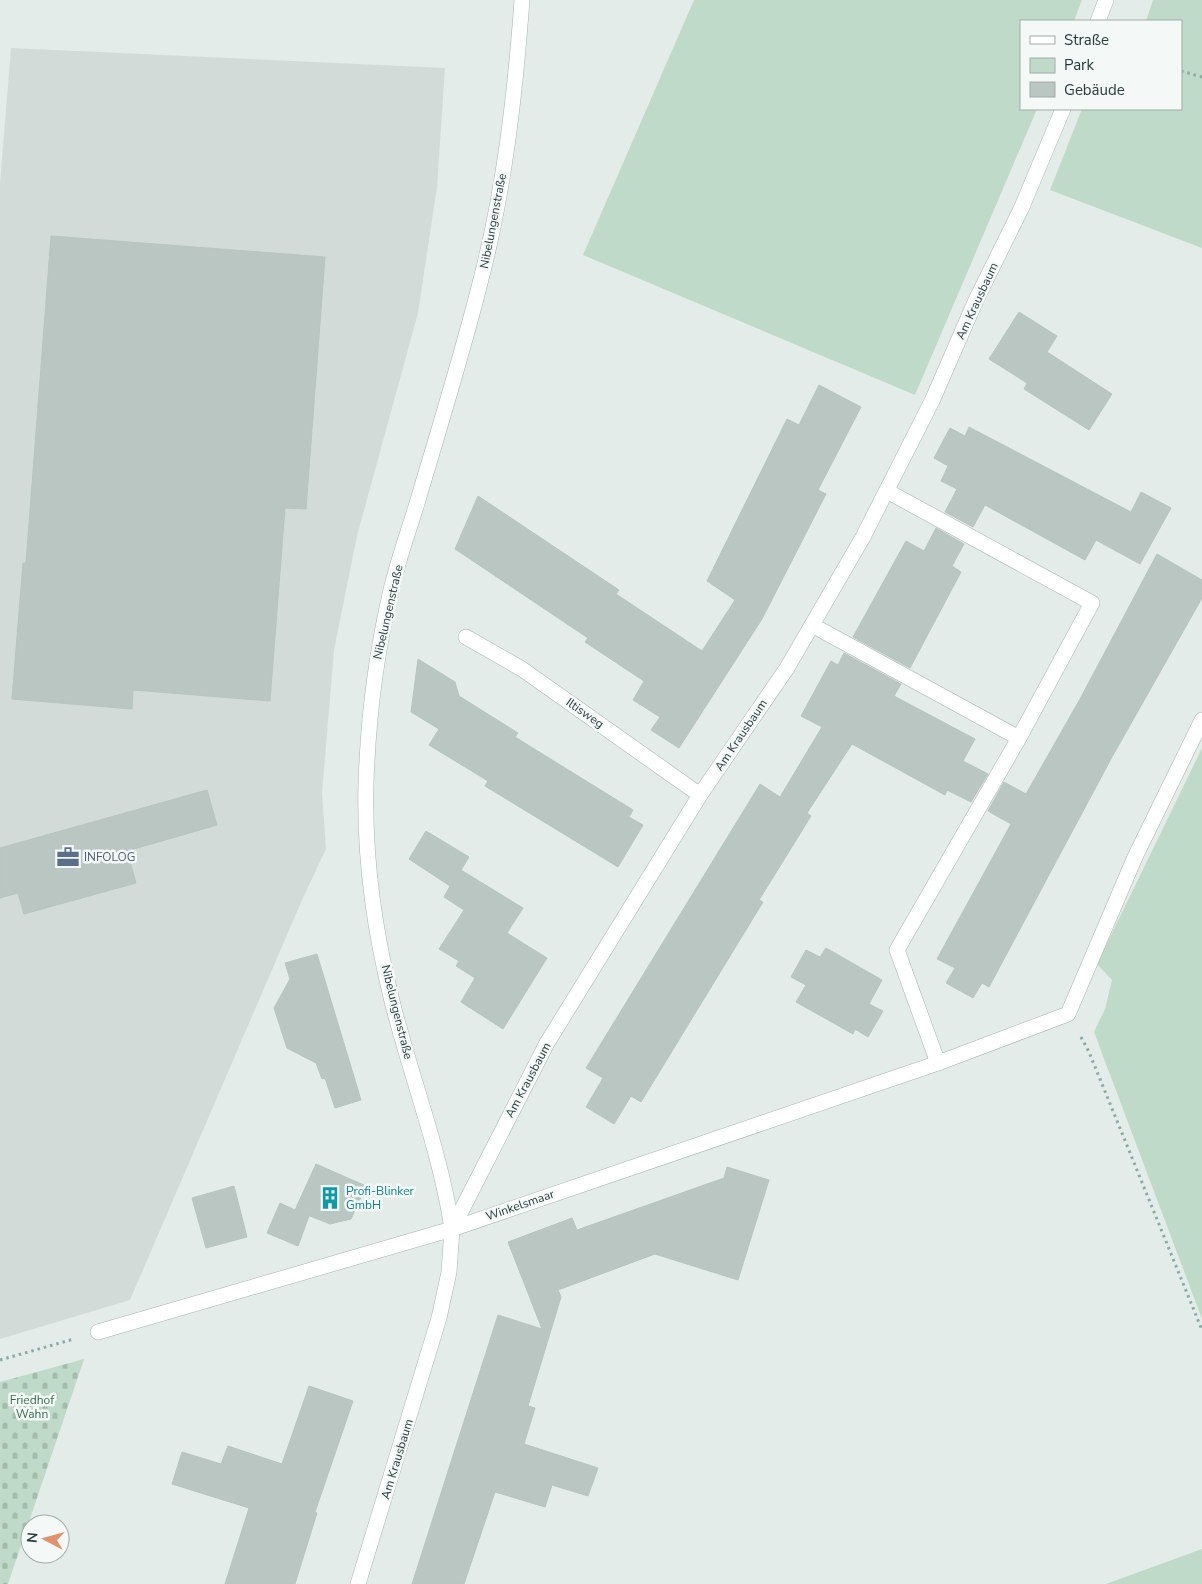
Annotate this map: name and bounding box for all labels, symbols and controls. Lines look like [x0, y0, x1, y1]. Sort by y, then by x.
legend [1020, 20, 1182, 110]
text: Straße [1064, 30, 1109, 50]
text: Park [1064, 55, 1094, 75]
text: Gebäude [1064, 80, 1125, 100]
street label: Nibelungenstraße [476, 172, 510, 270]
street label: Am Krausbaum [952, 260, 1002, 342]
street label: Nibelungenstraße [369, 563, 407, 661]
street label: Iltisweg [563, 694, 607, 732]
street label: Am Krausbaum [711, 696, 771, 774]
office icon: INFOLOG [55, 844, 81, 870]
place label: INFOLOG [84, 849, 136, 865]
street label: Nibelungenstraße [378, 963, 416, 1061]
street label: Am Krausbaum [501, 1040, 555, 1120]
place label: Profi-Blinker GmbH [346, 1183, 415, 1213]
building icon: Profi-Blinker GmbH [317, 1185, 343, 1211]
street label: Winkelsmaar [484, 1186, 557, 1224]
park label: Friedhof Wahn [10, 1392, 55, 1422]
street label: Am Krausbaum [377, 1417, 417, 1501]
north arrow [20, 1514, 70, 1564]
text: N [23, 1531, 43, 1544]

